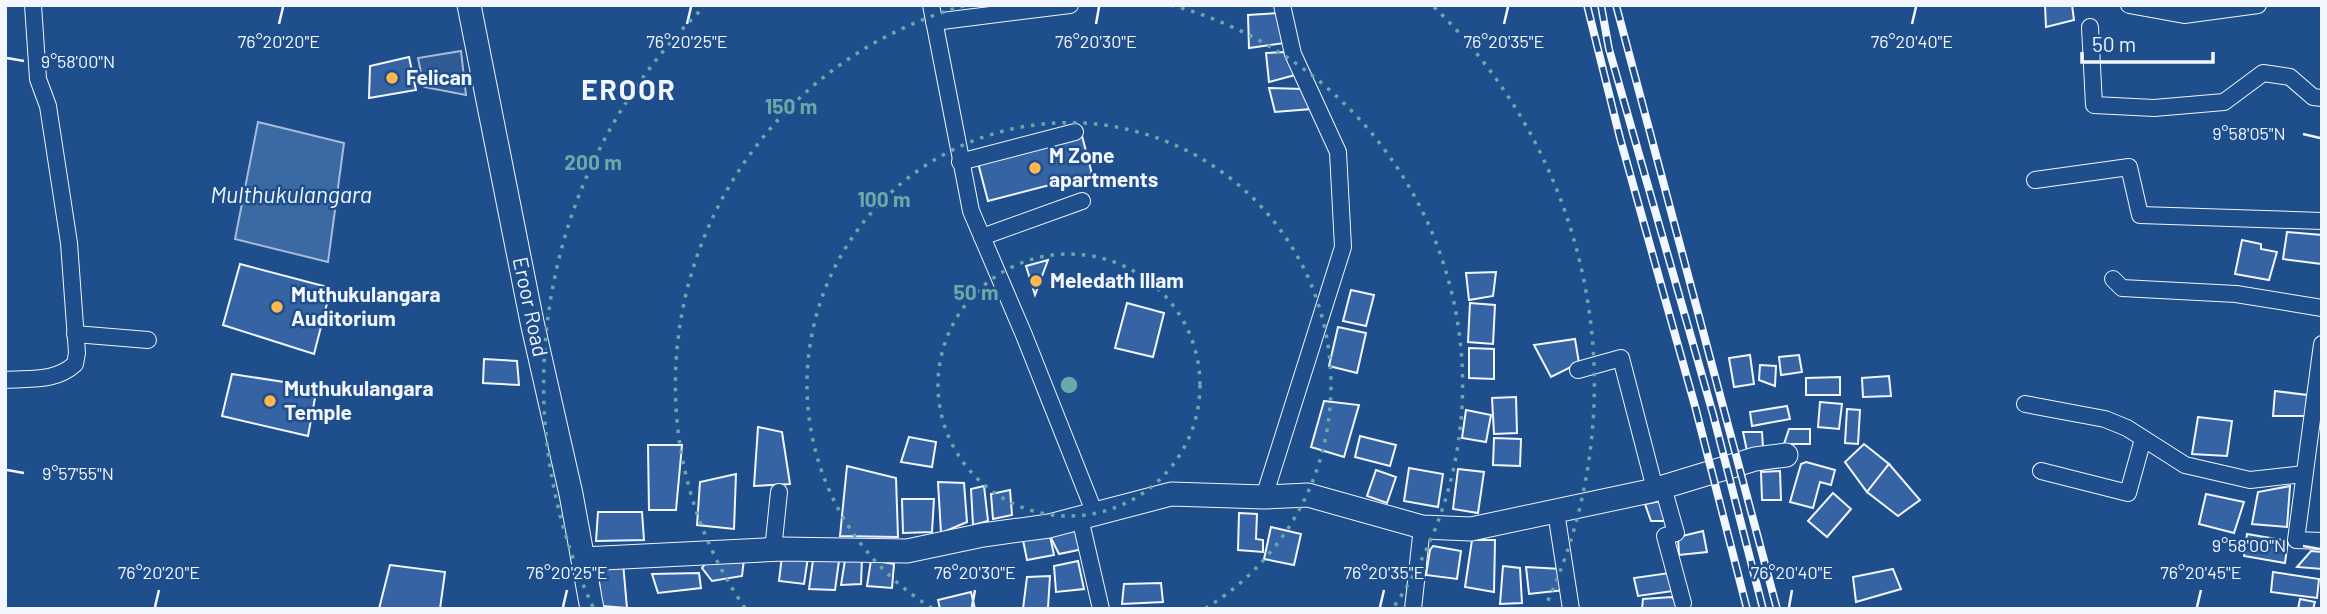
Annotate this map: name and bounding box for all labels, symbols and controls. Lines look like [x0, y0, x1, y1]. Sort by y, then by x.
scale bar [2082, 21, 2213, 65]
text: 76°20'20"E [238, 30, 320, 52]
text: 76°20'25"E [646, 30, 728, 52]
text: 76°20'30"E [1055, 30, 1137, 52]
text: 76°20'35"E [1464, 30, 1544, 52]
text: 76°20'40"E [1871, 30, 1953, 52]
text: 50 m [2092, 31, 2136, 56]
text: 9°58'00"N [41, 50, 115, 72]
place label: Felican [406, 64, 472, 89]
marker: Felican [384, 70, 400, 86]
district label: EROOR [581, 72, 677, 106]
text: 150 m [765, 93, 817, 118]
text: 9°58'05"N [2212, 122, 2286, 144]
place label: M Zone apartments [1049, 142, 1158, 191]
text: 200 m [564, 149, 622, 174]
marker: M Zone apartments [1027, 160, 1043, 176]
water label: Multhukulangara [210, 180, 372, 208]
text: 100 m [857, 186, 911, 211]
street label: Eroor Road [509, 254, 554, 359]
place label: Meledath Illam [1050, 267, 1184, 292]
marker: Meledath Illam [1028, 273, 1044, 289]
text: 50 m [953, 279, 999, 304]
place label: Muthukulangara Auditorium [291, 281, 440, 330]
marker: Muthukulangara Auditorium [269, 299, 285, 315]
centre of rings [1057, 373, 1081, 397]
place label: Muthukulangara Temple [284, 375, 433, 424]
marker: Muthukulangara Temple [262, 393, 278, 409]
text: 9°57'55"N [42, 462, 114, 484]
text: 9°58'00"N [2212, 534, 2286, 556]
text: 76°20'20"E [118, 561, 200, 583]
text: 76°20'25"E [526, 561, 608, 583]
text: 76°20'30"E [934, 561, 1016, 583]
text: 76°20'35"E [1344, 561, 1424, 583]
text: 76°20'40"E [1751, 561, 1833, 583]
text: 76°20'45"E [2160, 561, 2242, 583]

